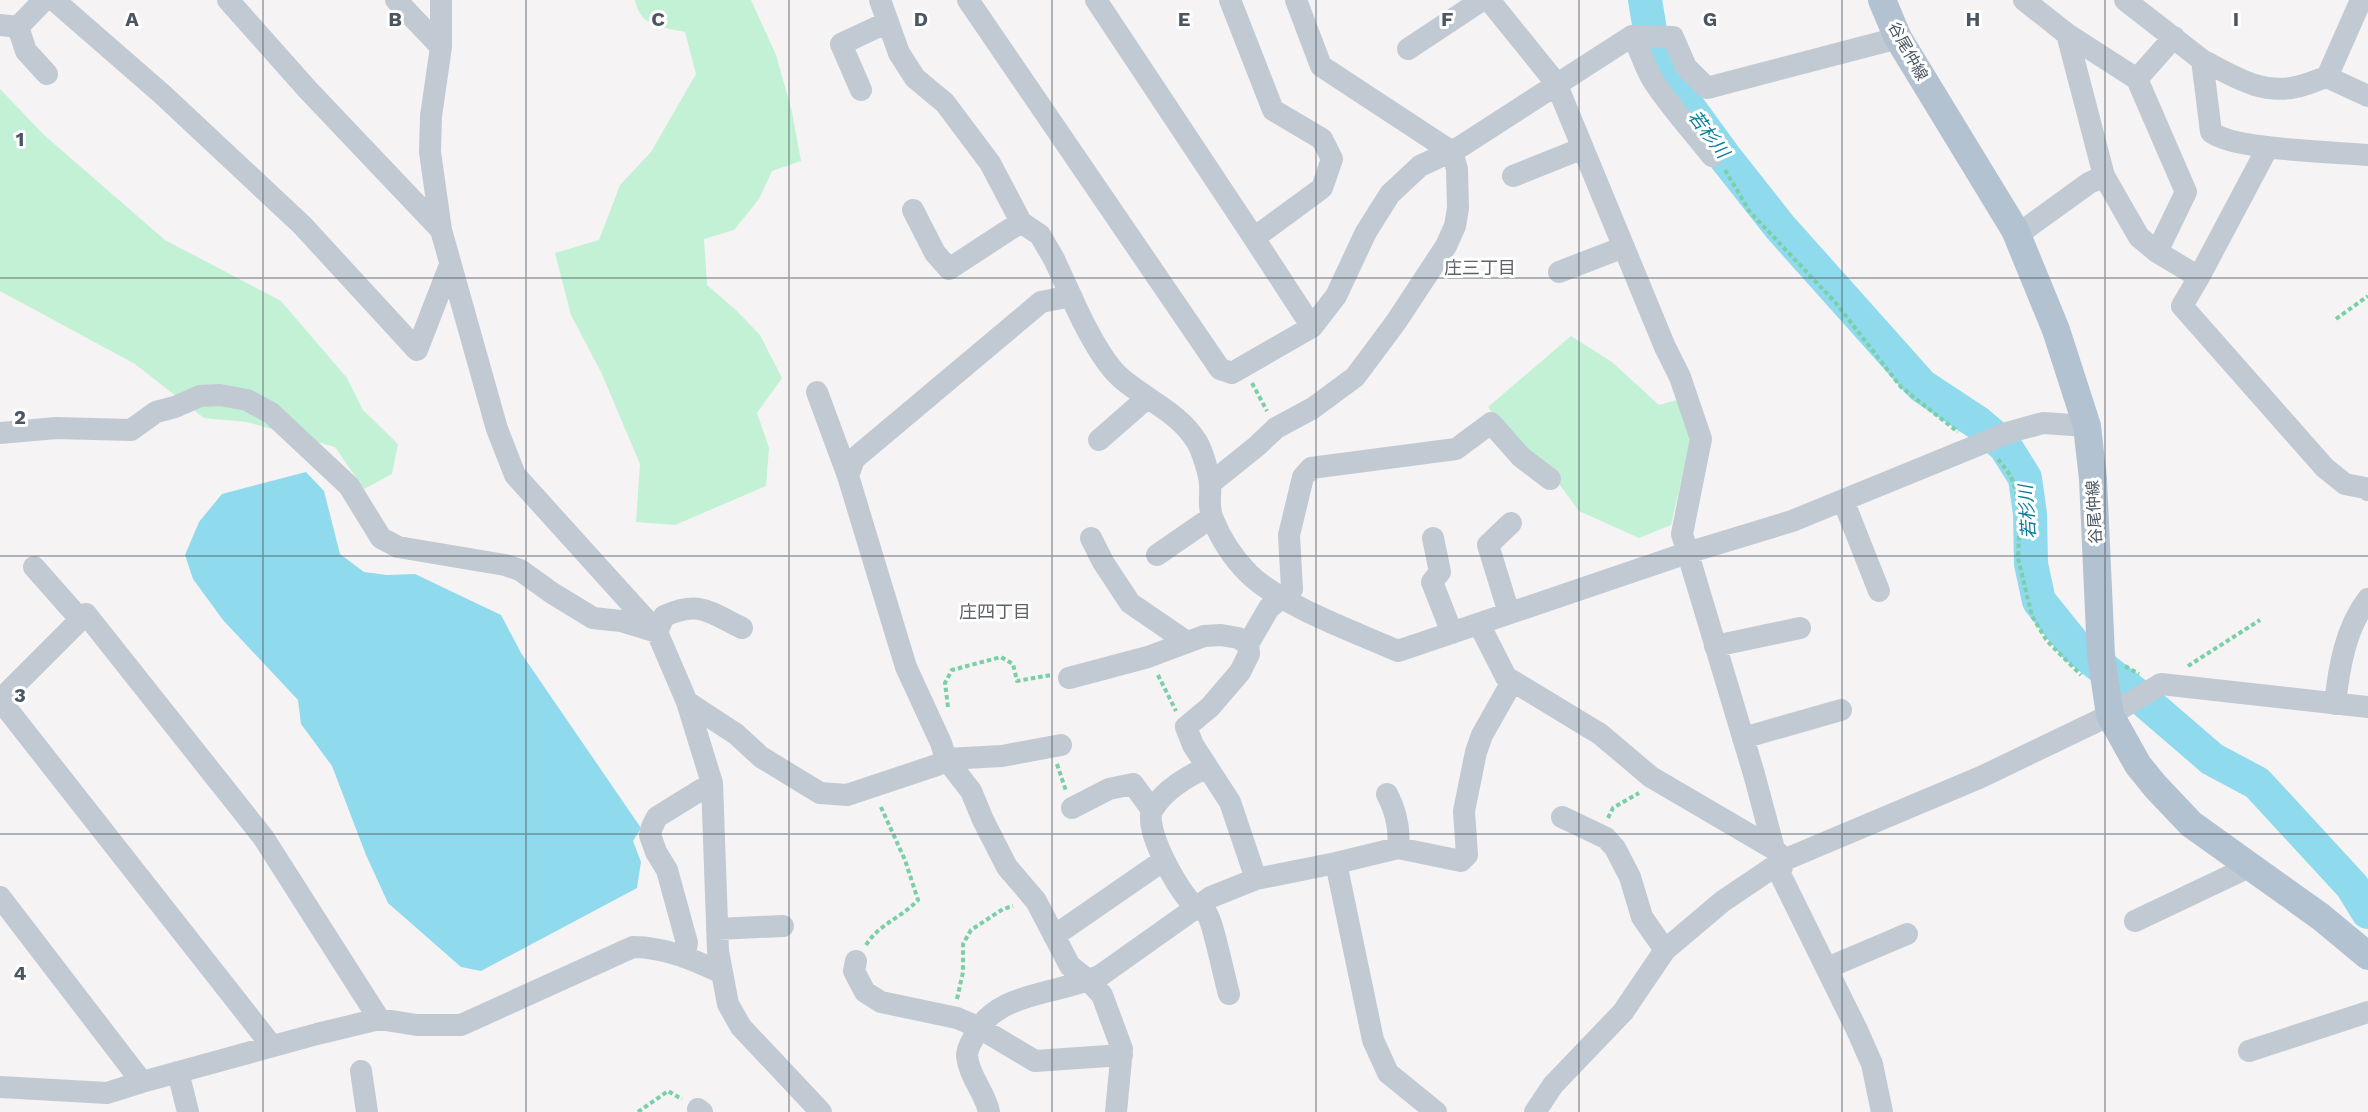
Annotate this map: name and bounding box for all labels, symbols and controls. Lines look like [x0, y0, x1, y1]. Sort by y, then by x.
text: A [125, 7, 139, 31]
text: B [388, 7, 402, 31]
text: C [651, 7, 665, 31]
text: D [914, 7, 928, 31]
text: E [1178, 7, 1190, 31]
text: F [1441, 7, 1453, 31]
text: G [1703, 7, 1717, 31]
text: H [1966, 7, 1980, 31]
text: I [2233, 7, 2239, 31]
street label: 谷尾仲線 [1884, 18, 1932, 84]
water label: 若杉川 [1684, 106, 1735, 163]
text: 1 [16, 127, 24, 151]
district label: 庄三丁目 [1444, 257, 1516, 278]
text: 2 [14, 405, 26, 429]
street label: 谷尾仲線 [2083, 480, 2105, 544]
water label: 若杉川 [2015, 482, 2039, 540]
district label: 庄四丁目 [959, 601, 1031, 622]
text: 3 [14, 683, 26, 707]
text: 4 [14, 961, 27, 985]

